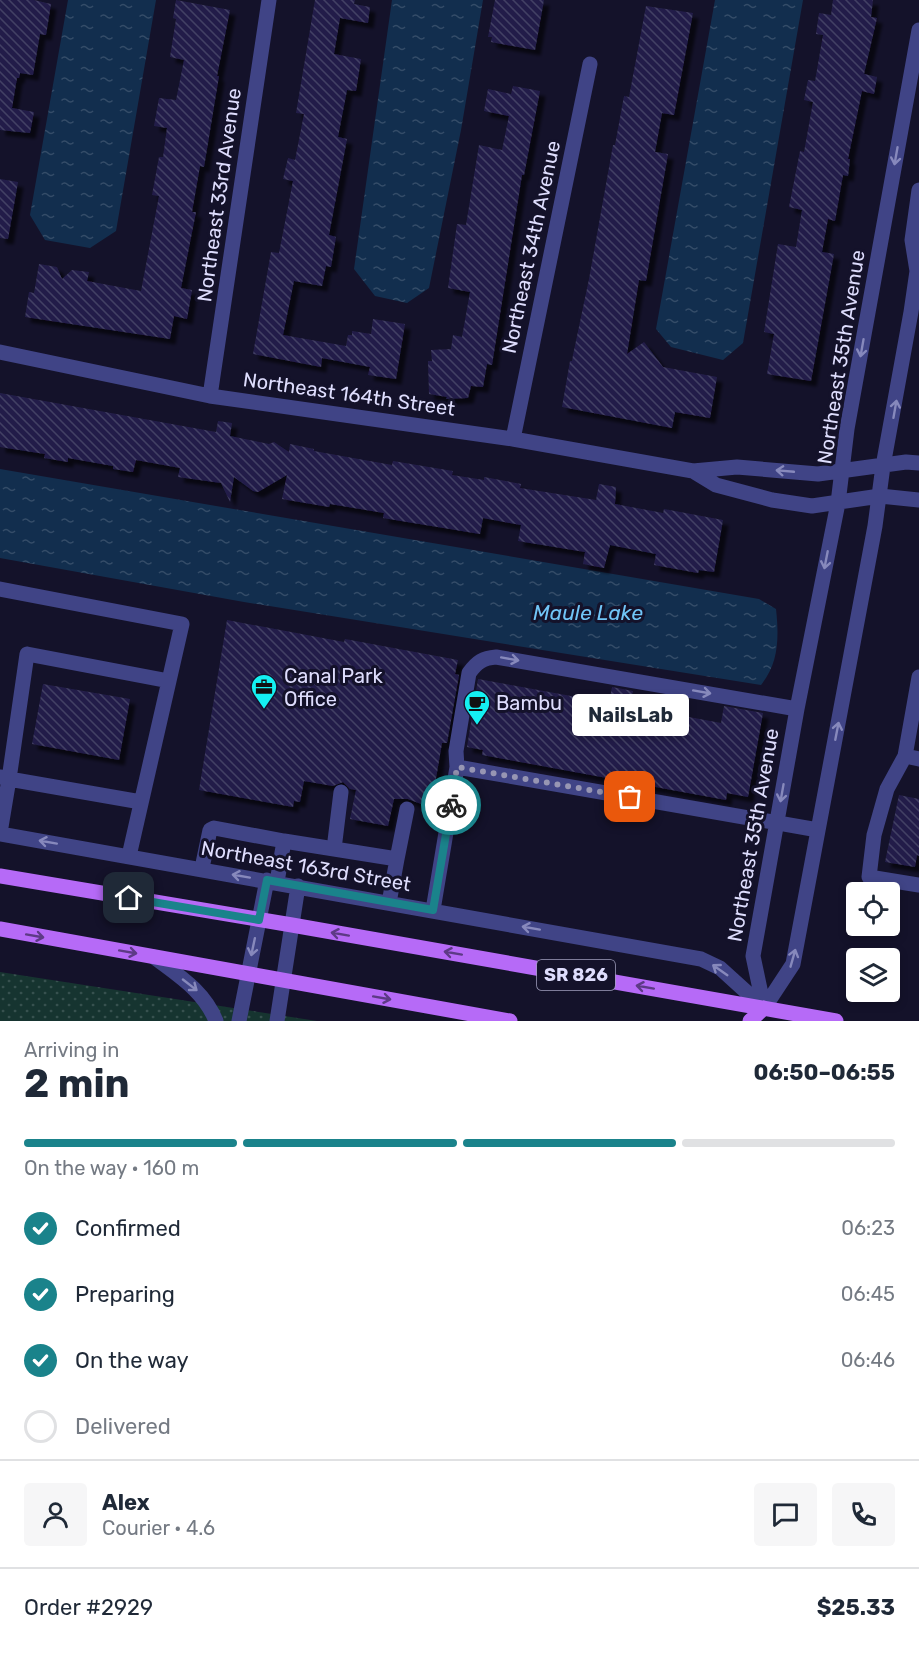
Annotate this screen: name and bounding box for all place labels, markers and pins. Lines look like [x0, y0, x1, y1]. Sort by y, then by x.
place label: Canal Park Office [284, 664, 384, 711]
office icon: Canal Park Office [249, 672, 279, 710]
cafe icon: Bambu [462, 688, 492, 726]
place label: Bambu [496, 691, 562, 715]
callout: NailsLab [572, 695, 688, 737]
pin [604, 771, 655, 822]
pin [103, 872, 154, 923]

